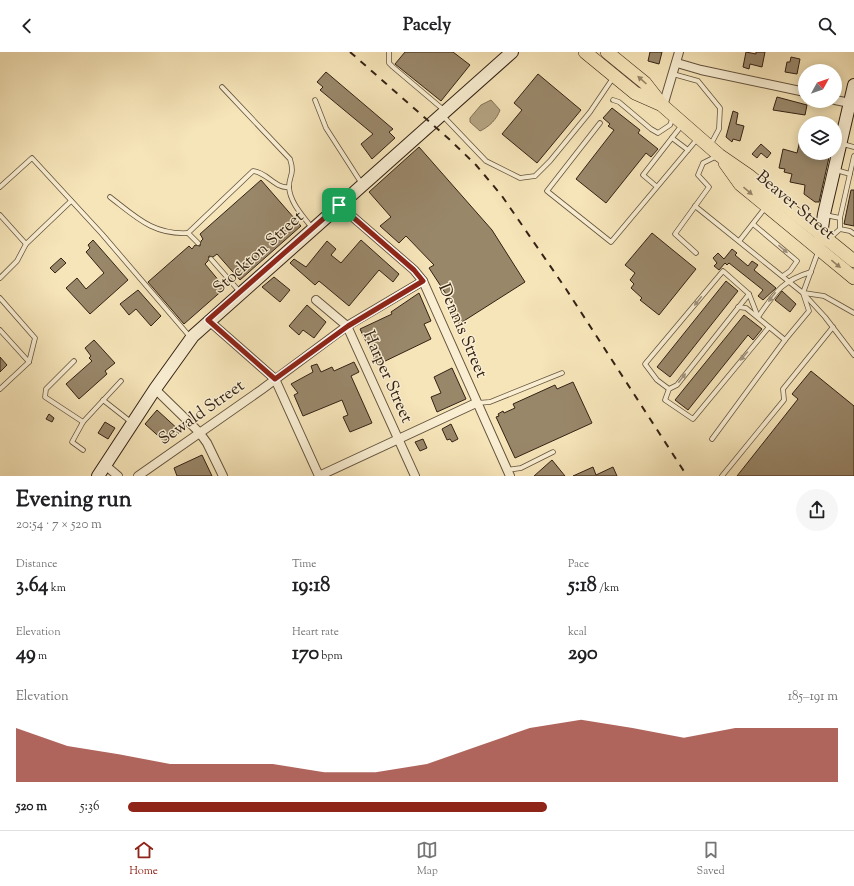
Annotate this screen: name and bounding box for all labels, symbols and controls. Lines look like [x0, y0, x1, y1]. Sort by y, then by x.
text: Pacely [403, 13, 451, 39]
icon: back [16, 15, 38, 37]
icon: search [816, 15, 838, 37]
north arrow [798, 64, 842, 108]
map controls [798, 64, 842, 160]
one-way arrow [636, 76, 647, 85]
button: layers [798, 116, 842, 160]
street label: Beaver Street [750, 166, 840, 246]
one-way arrow [743, 187, 753, 196]
pin [322, 188, 356, 222]
icon: arrive [328, 194, 350, 216]
street label: Stockton Street [208, 206, 310, 300]
one-way arrow [777, 245, 788, 254]
one-way arrow [831, 260, 842, 268]
street label: Dennis Street [431, 280, 493, 382]
one-way arrow [768, 292, 776, 303]
one-way arrow [693, 295, 702, 306]
street label: Harper Street [356, 327, 418, 427]
one-way arrow [739, 351, 748, 362]
one-way arrow [678, 372, 686, 383]
street label: Sewald Street [154, 374, 250, 452]
text: Evening run [16, 485, 132, 517]
button: share [796, 489, 838, 531]
text: 20:54 · 7 × 520 m [16, 516, 102, 534]
text: Distance [16, 556, 57, 572]
text: Time [292, 556, 316, 572]
text: Pace [568, 556, 589, 572]
text: 3.64 [16, 572, 48, 601]
text: 19:18 [292, 572, 330, 601]
text: 5:18 [568, 572, 597, 601]
text: km [48, 580, 66, 596]
text: /km [597, 580, 619, 596]
text: Elevation [16, 624, 61, 640]
text: Heart rate [292, 624, 339, 640]
text: kcal [568, 624, 587, 640]
text: 49 [16, 640, 36, 669]
text: 170 [292, 640, 319, 669]
text: 290 [568, 640, 598, 669]
text: m [36, 648, 47, 664]
text: bpm [319, 648, 342, 664]
text: Elevation [16, 688, 69, 706]
text: 185–191 m [788, 688, 838, 706]
text: 520 m [16, 798, 47, 816]
text: 5:36 [80, 798, 99, 816]
tab: Home [129, 839, 158, 879]
tab: Map [416, 839, 438, 879]
tab: Saved [697, 839, 725, 879]

